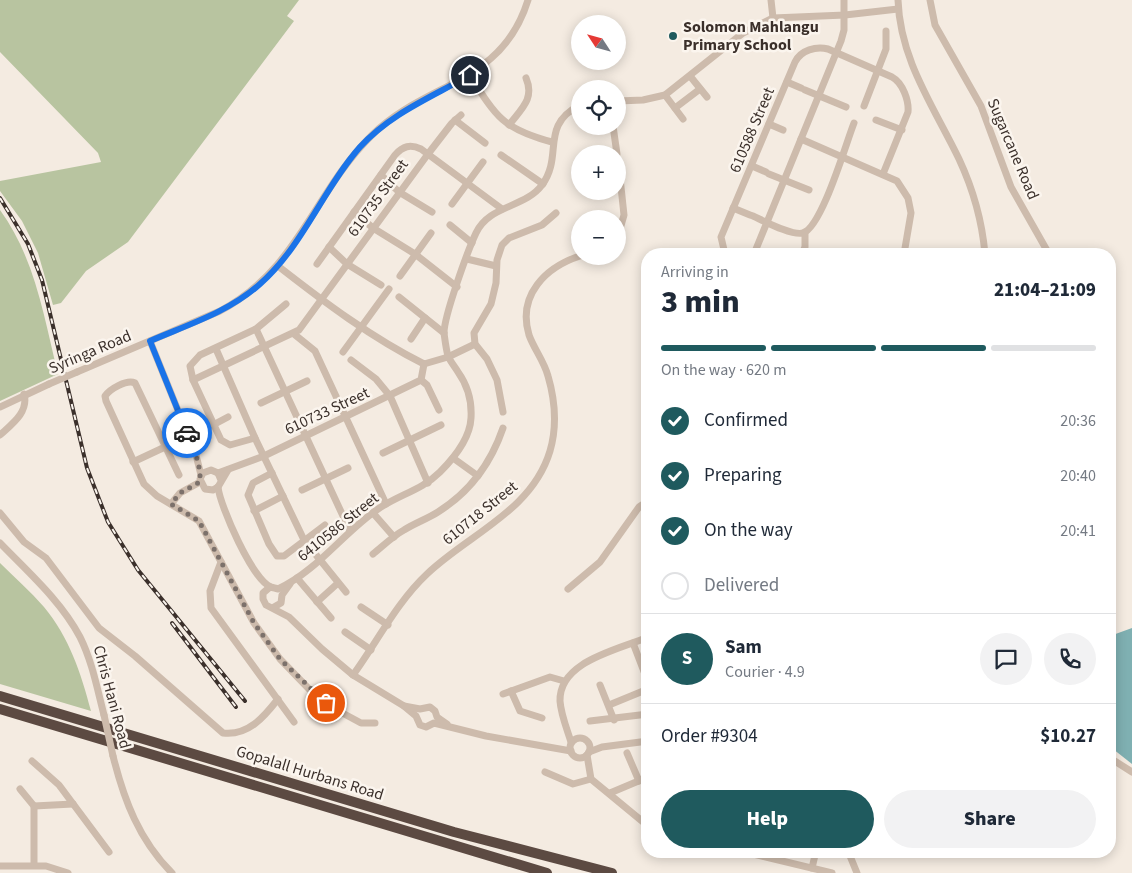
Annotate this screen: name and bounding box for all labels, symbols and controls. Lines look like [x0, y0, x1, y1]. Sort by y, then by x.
north arrow [571, 15, 626, 70]
map controls [571, 15, 626, 265]
place label: Solomon Mahlangu Primary School [683, 16, 819, 56]
marker: Solomon Mahlangu Primary School [667, 30, 679, 42]
pin [449, 54, 491, 96]
icon: home [456, 61, 484, 89]
button: locate [571, 80, 626, 135]
street label: 610588 Street [724, 83, 780, 176]
street label: Sugarcane Road [982, 95, 1044, 203]
button: + [571, 145, 626, 200]
street label: 610735 Street [342, 154, 414, 241]
button: − [571, 210, 626, 265]
text: Arriving in [661, 261, 729, 283]
text: 21:04–21:09 [994, 277, 1096, 304]
text: 3 min [661, 279, 740, 325]
street label: Syringa Road [45, 325, 135, 379]
text: On the way · 620 m [661, 359, 786, 381]
street label: 610733 Street [281, 382, 373, 440]
icon: check [661, 407, 689, 435]
text: Confirmed [704, 407, 788, 434]
courier [162, 408, 212, 458]
text: 20:36 [1060, 410, 1096, 432]
icon: car [173, 419, 201, 447]
icon: check [661, 462, 689, 490]
text: Preparing [704, 462, 782, 489]
text: 20:40 [1060, 465, 1096, 487]
street label: 610718 Street [438, 475, 523, 550]
street label: 6410586 Street [293, 487, 384, 567]
icon: check [661, 517, 689, 545]
text: On the way [704, 517, 793, 544]
text: 20:41 [1060, 520, 1096, 542]
text: Delivered [704, 572, 779, 599]
button: chat [980, 633, 1032, 685]
button: phone [1044, 633, 1096, 685]
text: Sam [725, 634, 762, 661]
street label: Chris Hani Road [88, 643, 136, 751]
text: S [682, 645, 692, 672]
text: Courier · 4.9 [725, 661, 805, 683]
pin [305, 682, 347, 724]
icon: bag [312, 689, 340, 717]
text: Order #9304 [661, 723, 758, 750]
text: $10.27 [1040, 723, 1096, 750]
street label: Gopalall Hurbans Road [234, 740, 386, 806]
button: Help [661, 790, 874, 848]
button: Share [884, 790, 1096, 848]

